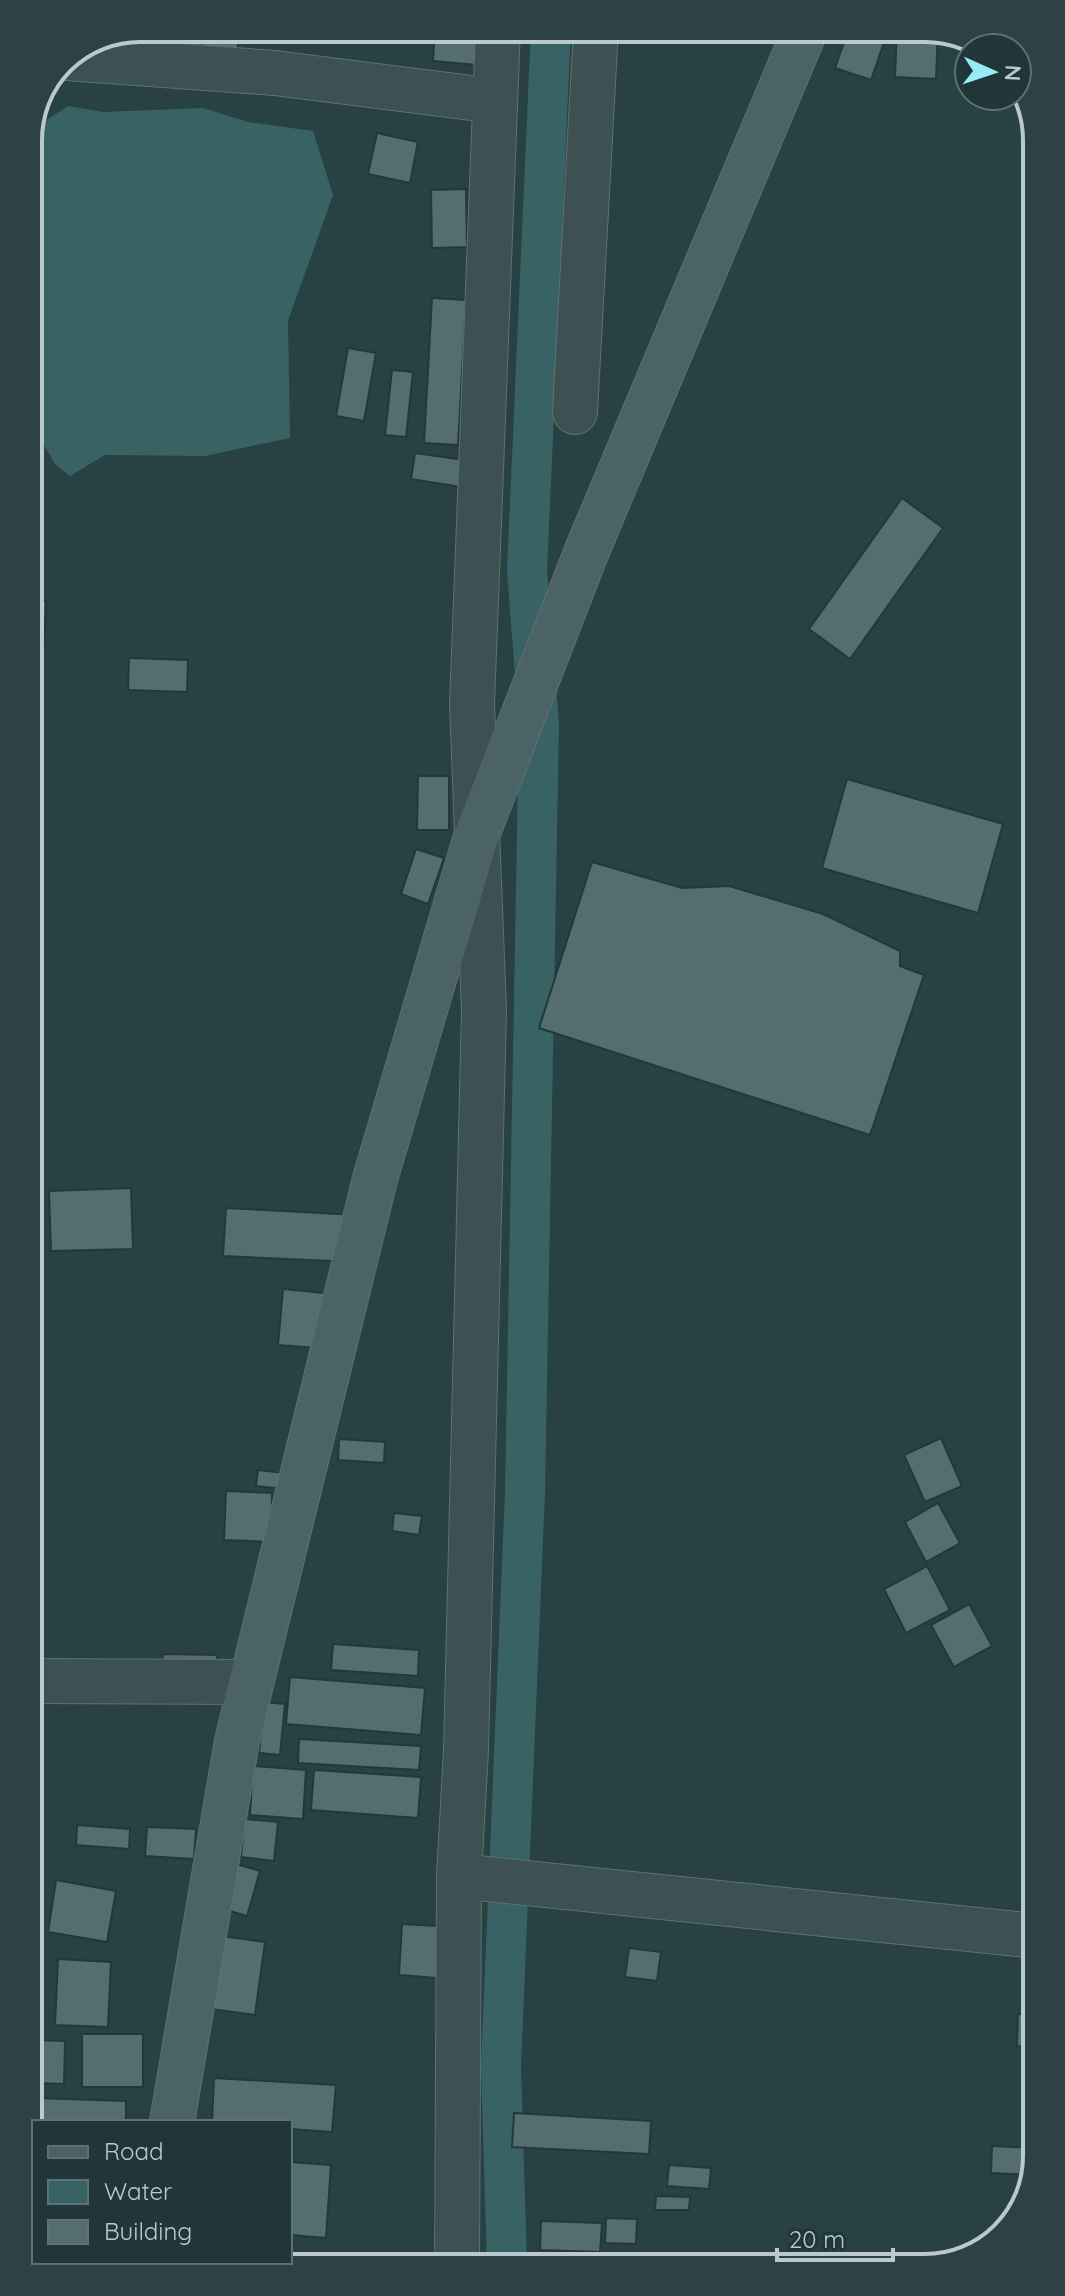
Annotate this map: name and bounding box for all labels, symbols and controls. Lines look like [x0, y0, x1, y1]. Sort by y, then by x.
north arrow [953, 32, 1033, 112]
text: N [999, 64, 1027, 82]
legend [32, 2120, 292, 2264]
text: Road [104, 2136, 164, 2166]
text: Water [104, 2176, 172, 2206]
scale bar [777, 2212, 893, 2262]
text: Building [104, 2216, 192, 2246]
text: 20 m [789, 2224, 845, 2254]

